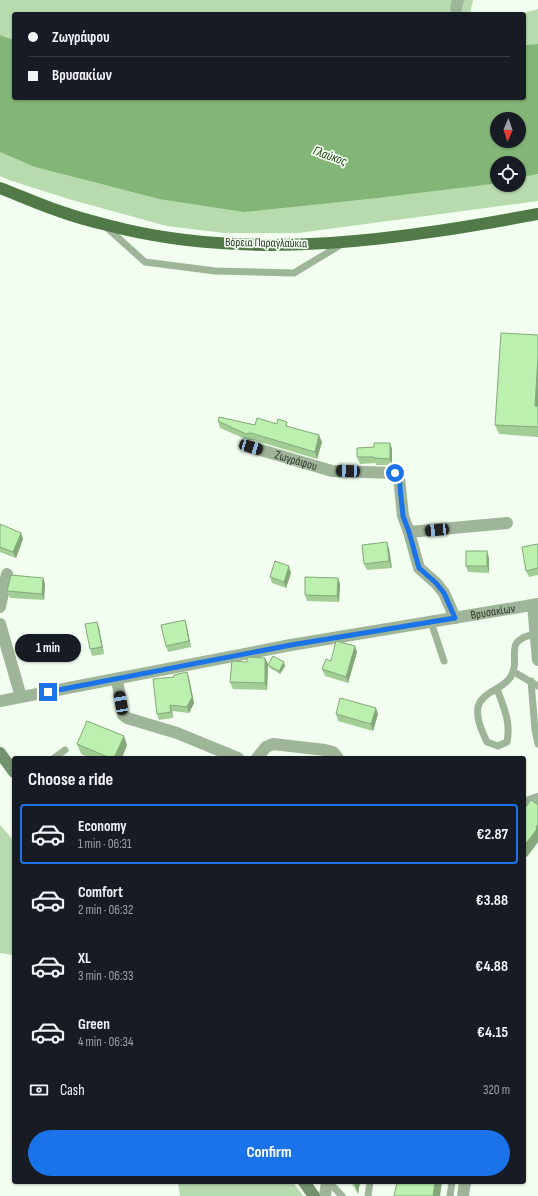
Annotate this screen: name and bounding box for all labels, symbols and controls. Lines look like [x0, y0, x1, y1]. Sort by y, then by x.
text: Ζωγράφου [52, 28, 110, 47]
text: Βρυσακίων [52, 66, 112, 85]
north arrow [490, 112, 526, 148]
map controls [490, 112, 526, 192]
water label: Γλαύκος [311, 143, 349, 169]
button: locate [490, 156, 526, 192]
street label: Βόρεια Παραγλαύκια [225, 235, 307, 251]
car [238, 438, 264, 456]
street label: Ζωγράφου [273, 447, 319, 474]
route start [386, 464, 404, 482]
car [336, 465, 360, 477]
car [425, 523, 449, 537]
street label: Βρυσακίων [469, 600, 517, 623]
callout: 1 min [15, 634, 81, 662]
text: 1 min [36, 640, 60, 656]
route end [39, 683, 57, 701]
car [113, 690, 129, 716]
text: Choose a ride [28, 769, 113, 790]
icon: car [30, 816, 66, 852]
text: Economy [78, 817, 127, 836]
text: €2.87 [477, 825, 508, 844]
text: 1 min · 06:31 [78, 836, 132, 852]
icon: car [30, 882, 66, 918]
text: Comfort [78, 883, 123, 902]
text: €3.88 [476, 891, 508, 910]
text: 2 min · 06:32 [78, 902, 133, 918]
icon: car [30, 948, 66, 984]
text: XL [78, 949, 91, 968]
text: €4.88 [475, 957, 508, 976]
text: 3 min · 06:33 [78, 968, 133, 984]
icon: car [30, 1014, 66, 1050]
text: Green [78, 1015, 110, 1034]
text: €4.15 [477, 1023, 508, 1042]
text: 4 min · 06:34 [78, 1034, 133, 1050]
icon: cash [28, 1079, 50, 1101]
text: Cash [60, 1081, 85, 1100]
text: 320 m [483, 1082, 510, 1098]
button: Confirm [28, 1130, 510, 1176]

